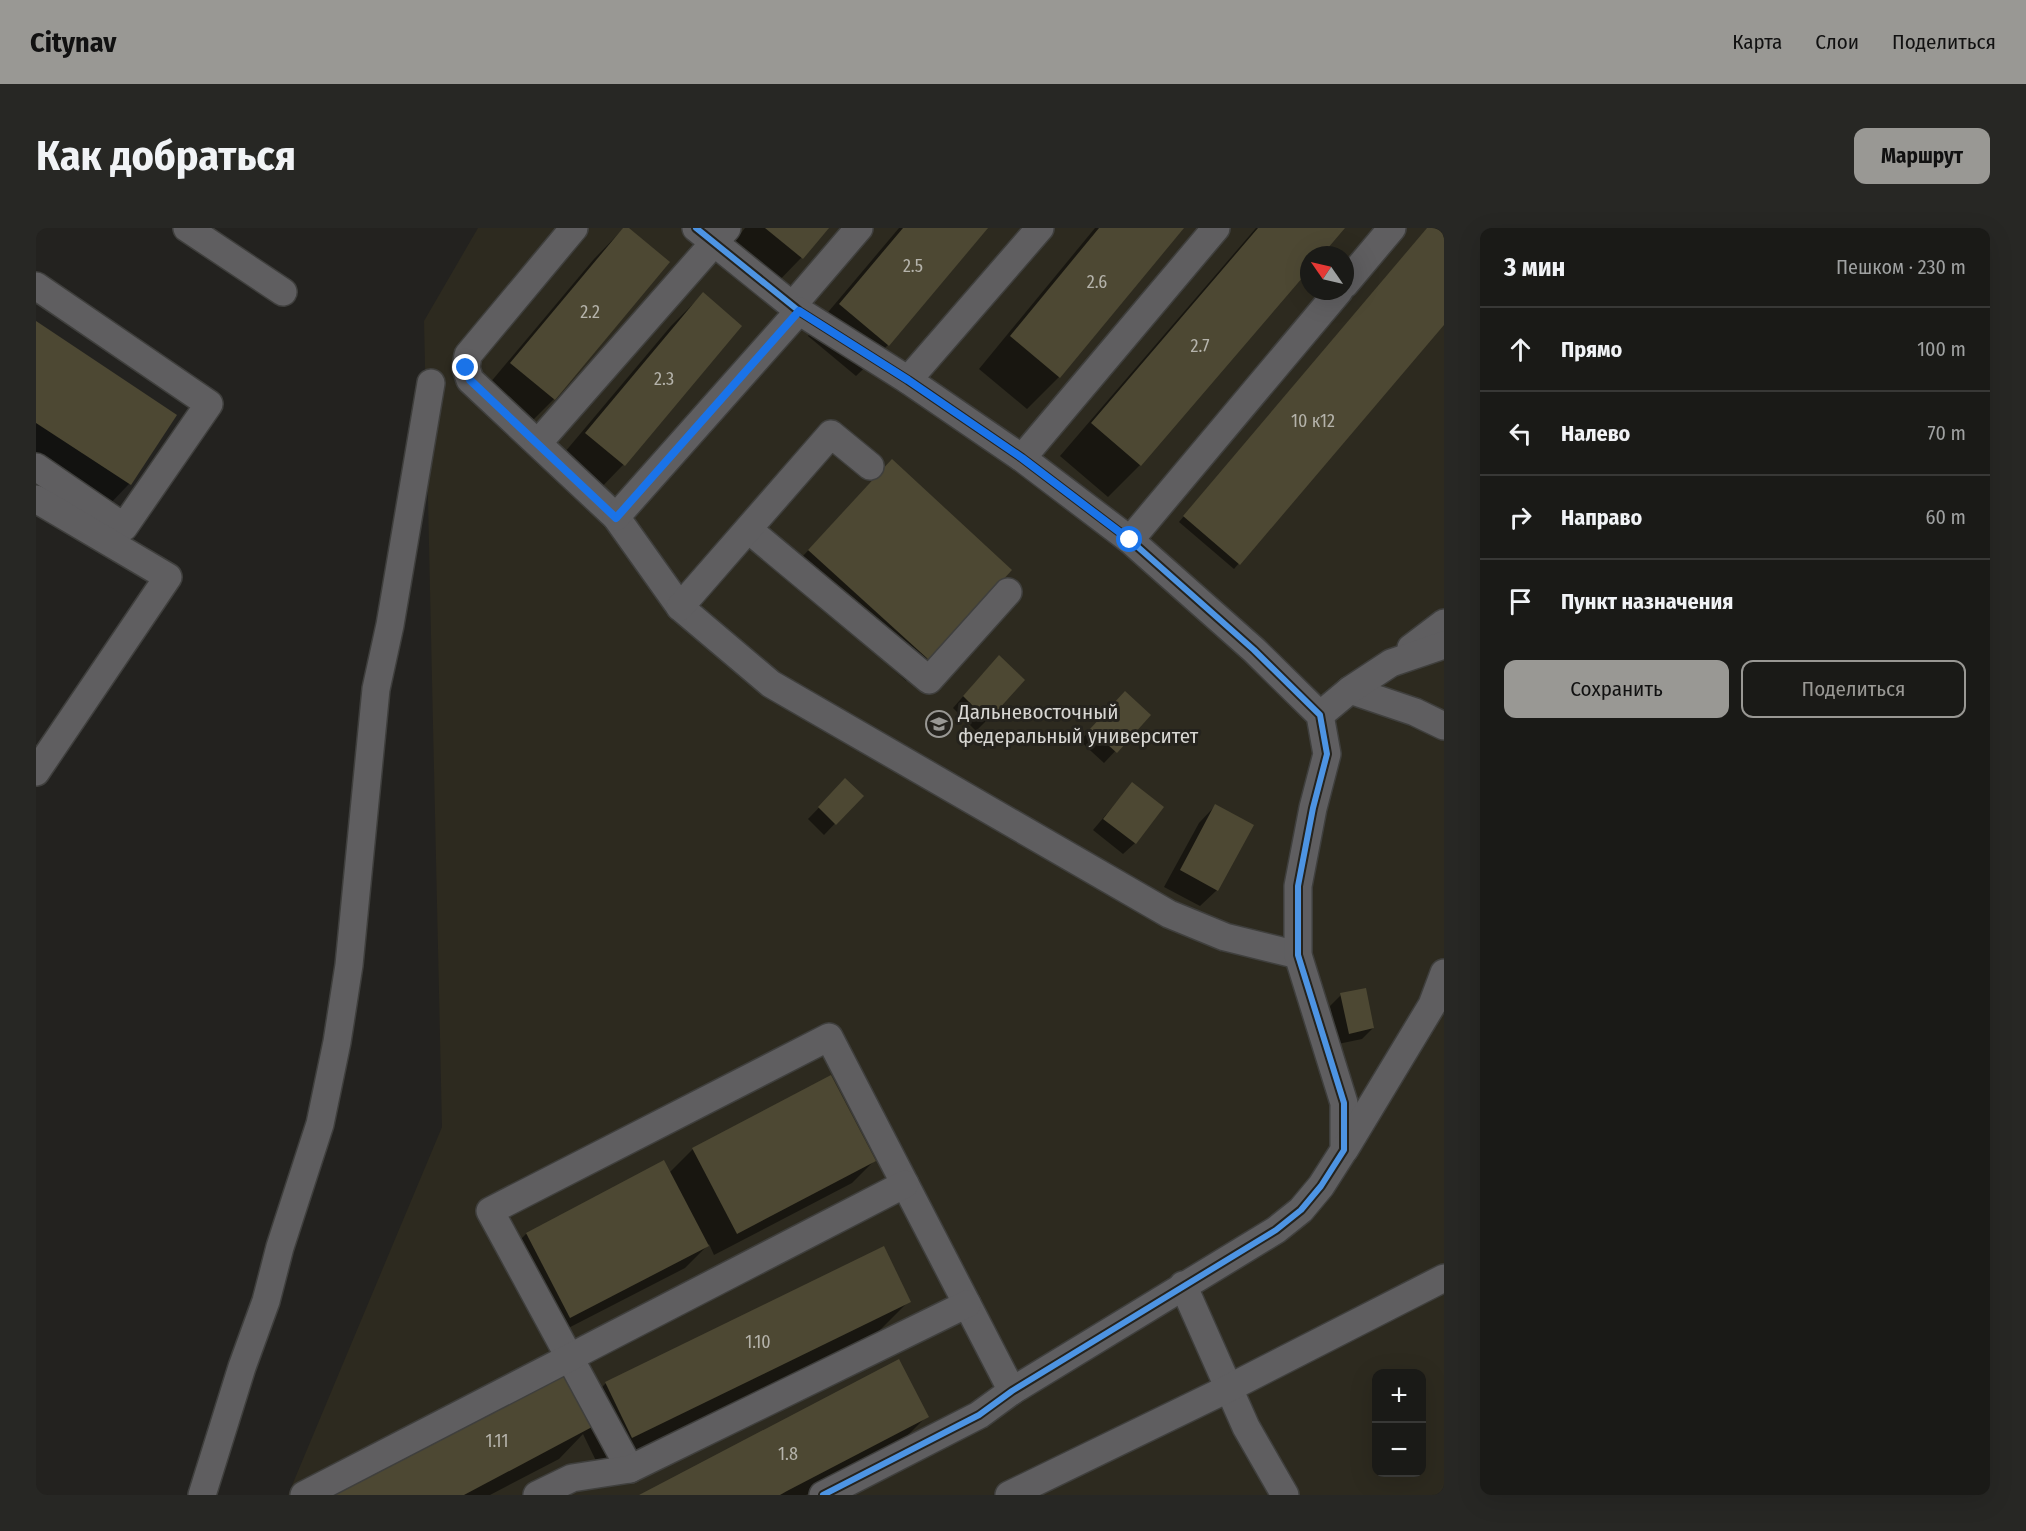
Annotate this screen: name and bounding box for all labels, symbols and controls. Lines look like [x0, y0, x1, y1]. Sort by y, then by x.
text: Citynav [30, 26, 116, 59]
text: Карта [1732, 29, 1782, 55]
text: Слои [1815, 29, 1859, 55]
text: Поделиться [1892, 29, 1996, 55]
button: Маршрут [1854, 128, 1990, 184]
text: Как добраться [36, 131, 296, 181]
north arrow [1300, 246, 1354, 300]
text: 3 мин [1504, 252, 1565, 283]
house number: 2.5 [903, 255, 923, 277]
text: Пешком · 230 m [1836, 255, 1966, 279]
house number: 2.6 [1087, 271, 1107, 293]
house number: 2.2 [580, 301, 600, 323]
icon: ahead [1504, 333, 1537, 366]
house number: 2.7 [1190, 335, 1210, 357]
text: Прямо [1561, 336, 1622, 363]
text: 100 m [1917, 337, 1966, 361]
route end [452, 354, 478, 380]
house number: 2.3 [654, 368, 674, 390]
house number: 10 к12 [1291, 410, 1335, 432]
icon: left [1504, 417, 1537, 450]
text: Налево [1561, 420, 1630, 447]
text: 70 m [1928, 421, 1966, 445]
icon: right [1504, 501, 1537, 534]
text: Направо [1561, 504, 1642, 531]
text: 60 m [1926, 505, 1966, 529]
route start [1116, 526, 1142, 552]
icon: arrive [1504, 585, 1537, 618]
text: Пункт назначения [1561, 588, 1733, 615]
button: Сохранить [1504, 660, 1729, 718]
button: Поделиться [1741, 660, 1966, 718]
place label: Дальневосточный федеральный университет [957, 699, 1199, 749]
school or university icon: Дальневосточный федеральный университет [924, 709, 954, 739]
house number: 1.10 [745, 1331, 771, 1353]
map controls [1372, 1369, 1426, 1477]
button: + [1372, 1369, 1426, 1423]
button: − [1372, 1423, 1426, 1477]
house number: 1.11 [486, 1430, 508, 1452]
house number: 1.8 [778, 1443, 798, 1465]

